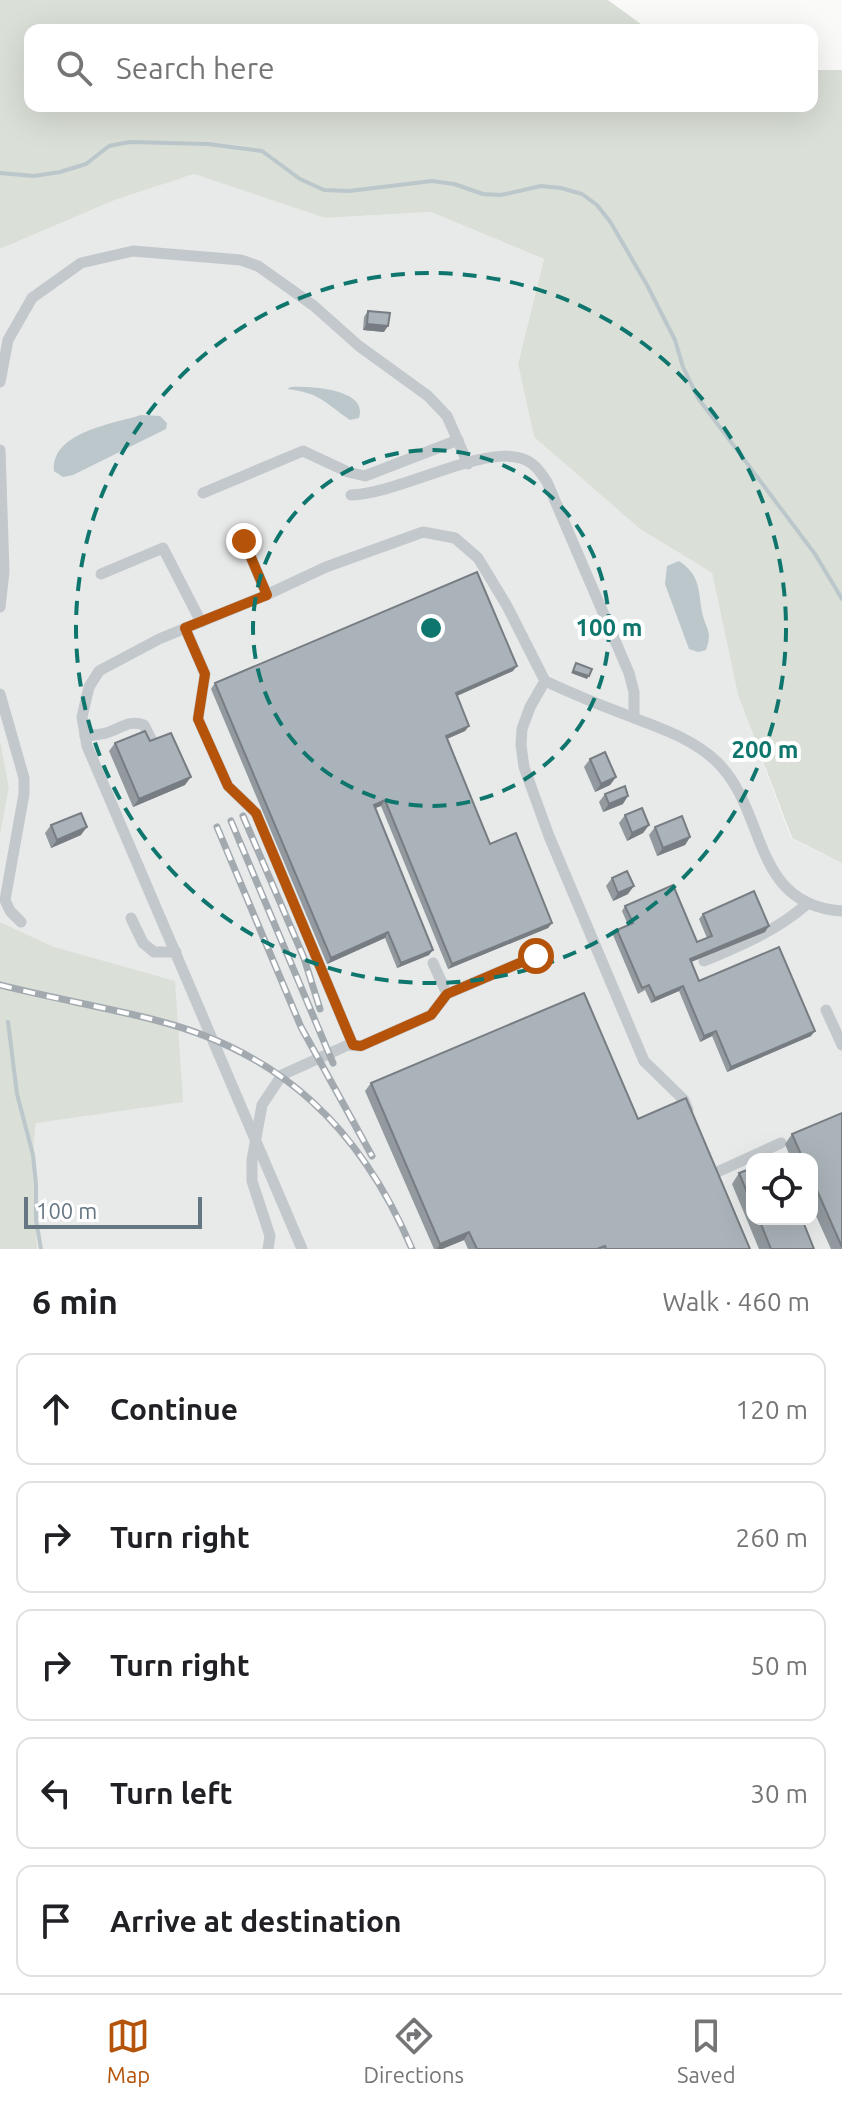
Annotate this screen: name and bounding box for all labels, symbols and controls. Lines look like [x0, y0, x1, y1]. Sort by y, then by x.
search box [24, 24, 818, 112]
icon: search [52, 46, 96, 90]
text: Search here [116, 51, 275, 85]
route end [226, 523, 262, 559]
centre of rings [417, 614, 445, 642]
text: 100 m [576, 614, 642, 641]
text: 200 m [732, 736, 798, 763]
route start [518, 938, 554, 974]
map controls [746, 1153, 818, 1225]
button: locate [746, 1153, 818, 1225]
scale bar [24, 1193, 202, 1229]
text: 100 m [36, 1198, 97, 1223]
text: 6 min [32, 1282, 118, 1320]
text: Walk · 460 m [662, 1287, 810, 1316]
icon: ahead [34, 1387, 78, 1431]
text: Continue [110, 1392, 238, 1426]
text: 120 m [736, 1395, 808, 1424]
icon: right [34, 1515, 78, 1559]
text: Turn right [110, 1520, 250, 1554]
text: 260 m [736, 1523, 808, 1552]
icon: right [34, 1643, 78, 1687]
text: Turn right [110, 1648, 250, 1682]
text: 50 m [750, 1651, 808, 1680]
icon: left [34, 1771, 78, 1815]
text: Turn left [110, 1776, 232, 1810]
text: 30 m [750, 1779, 808, 1808]
icon: arrive [34, 1899, 78, 1943]
text: Arrive at destination [110, 1904, 402, 1938]
tab: Map [106, 2014, 150, 2087]
tab: Directions [363, 2014, 464, 2087]
tab: Saved [677, 2014, 736, 2087]

